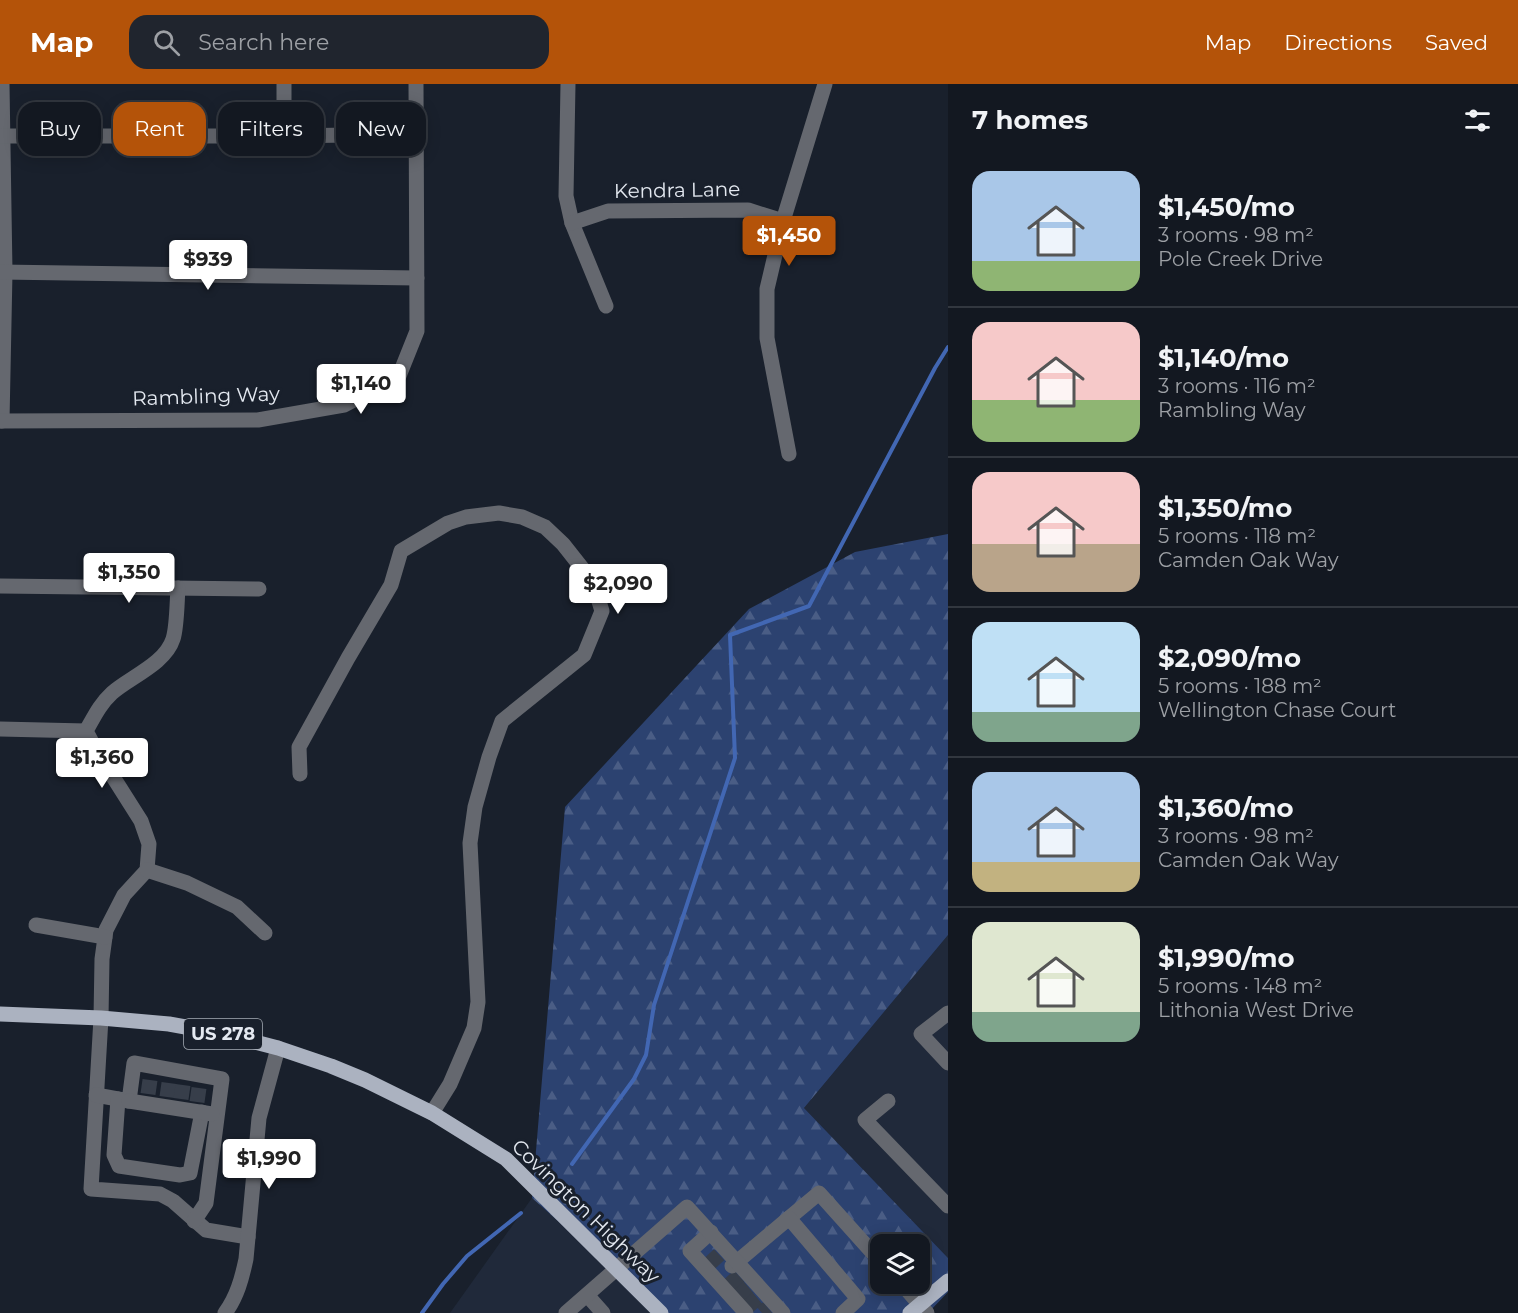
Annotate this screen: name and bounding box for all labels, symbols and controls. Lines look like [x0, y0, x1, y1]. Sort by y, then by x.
search box [129, 15, 549, 69]
text: Map [30, 25, 93, 59]
icon: search [150, 26, 183, 59]
text: Search here [198, 29, 329, 56]
text: Map [1205, 30, 1251, 55]
text: Directions [1284, 30, 1392, 55]
text: Saved [1425, 30, 1488, 55]
chip: Buy [18, 102, 101, 156]
chip: Rent [113, 102, 206, 156]
chip: Filters [218, 102, 324, 156]
chip: New [336, 102, 426, 156]
text: 7 homes [972, 104, 1088, 136]
icon: filters [1461, 104, 1494, 137]
street label: Kendra Lane [614, 177, 740, 203]
text: $1,450/mo [1158, 191, 1295, 223]
icon: home [1020, 195, 1092, 267]
pin: $1,450 [740, 216, 838, 267]
text: $1,450 [757, 223, 821, 247]
text: 3 rooms · 98 m² [1158, 223, 1314, 247]
pin: $939 [172, 240, 244, 291]
text: $939 [183, 247, 233, 271]
text: Pole Creek Drive [1158, 247, 1323, 271]
text: $1,140/mo [1158, 342, 1289, 374]
icon: home [1020, 346, 1092, 418]
pin: $1,140 [312, 364, 410, 415]
text: $1,140 [331, 371, 391, 395]
text: 3 rooms · 116 m² [1158, 374, 1316, 398]
street label: Rambling Way [132, 381, 280, 411]
text: Rambling Way [1158, 398, 1306, 422]
text: $1,350/mo [1158, 492, 1292, 524]
icon: home [1020, 496, 1092, 568]
text: 5 rooms · 118 m² [1158, 524, 1316, 548]
text: Camden Oak Way [1158, 548, 1339, 572]
pin: $1,350 [80, 553, 178, 604]
text: $1,350 [98, 560, 160, 584]
pin: $2,090 [569, 564, 667, 615]
text: $2,090 [583, 571, 653, 595]
text: $2,090/mo [1158, 642, 1301, 674]
icon: home [1020, 646, 1092, 718]
text: 5 rooms · 188 m² [1158, 674, 1322, 698]
text: Wellington Chase Court [1158, 698, 1396, 722]
pin: $1,360 [53, 738, 151, 789]
text: $1,360 [70, 745, 134, 769]
text: $1,360/mo [1158, 792, 1294, 824]
icon: home [1020, 796, 1092, 868]
text: 3 rooms · 98 m² [1158, 824, 1314, 848]
text: Camden Oak Way [1158, 848, 1339, 872]
text: $1,990/mo [1158, 942, 1295, 974]
icon: home [1020, 946, 1092, 1018]
text: 5 rooms · 148 m² [1158, 974, 1322, 998]
text: Lithonia West Drive [1158, 998, 1354, 1022]
road number: US 278 [184, 1019, 262, 1049]
street label: Covington Highway [507, 1134, 665, 1288]
pin: $1,990 [220, 1139, 318, 1190]
text: $1,990 [237, 1146, 301, 1170]
map controls [870, 1234, 930, 1294]
button: layers [870, 1234, 930, 1294]

